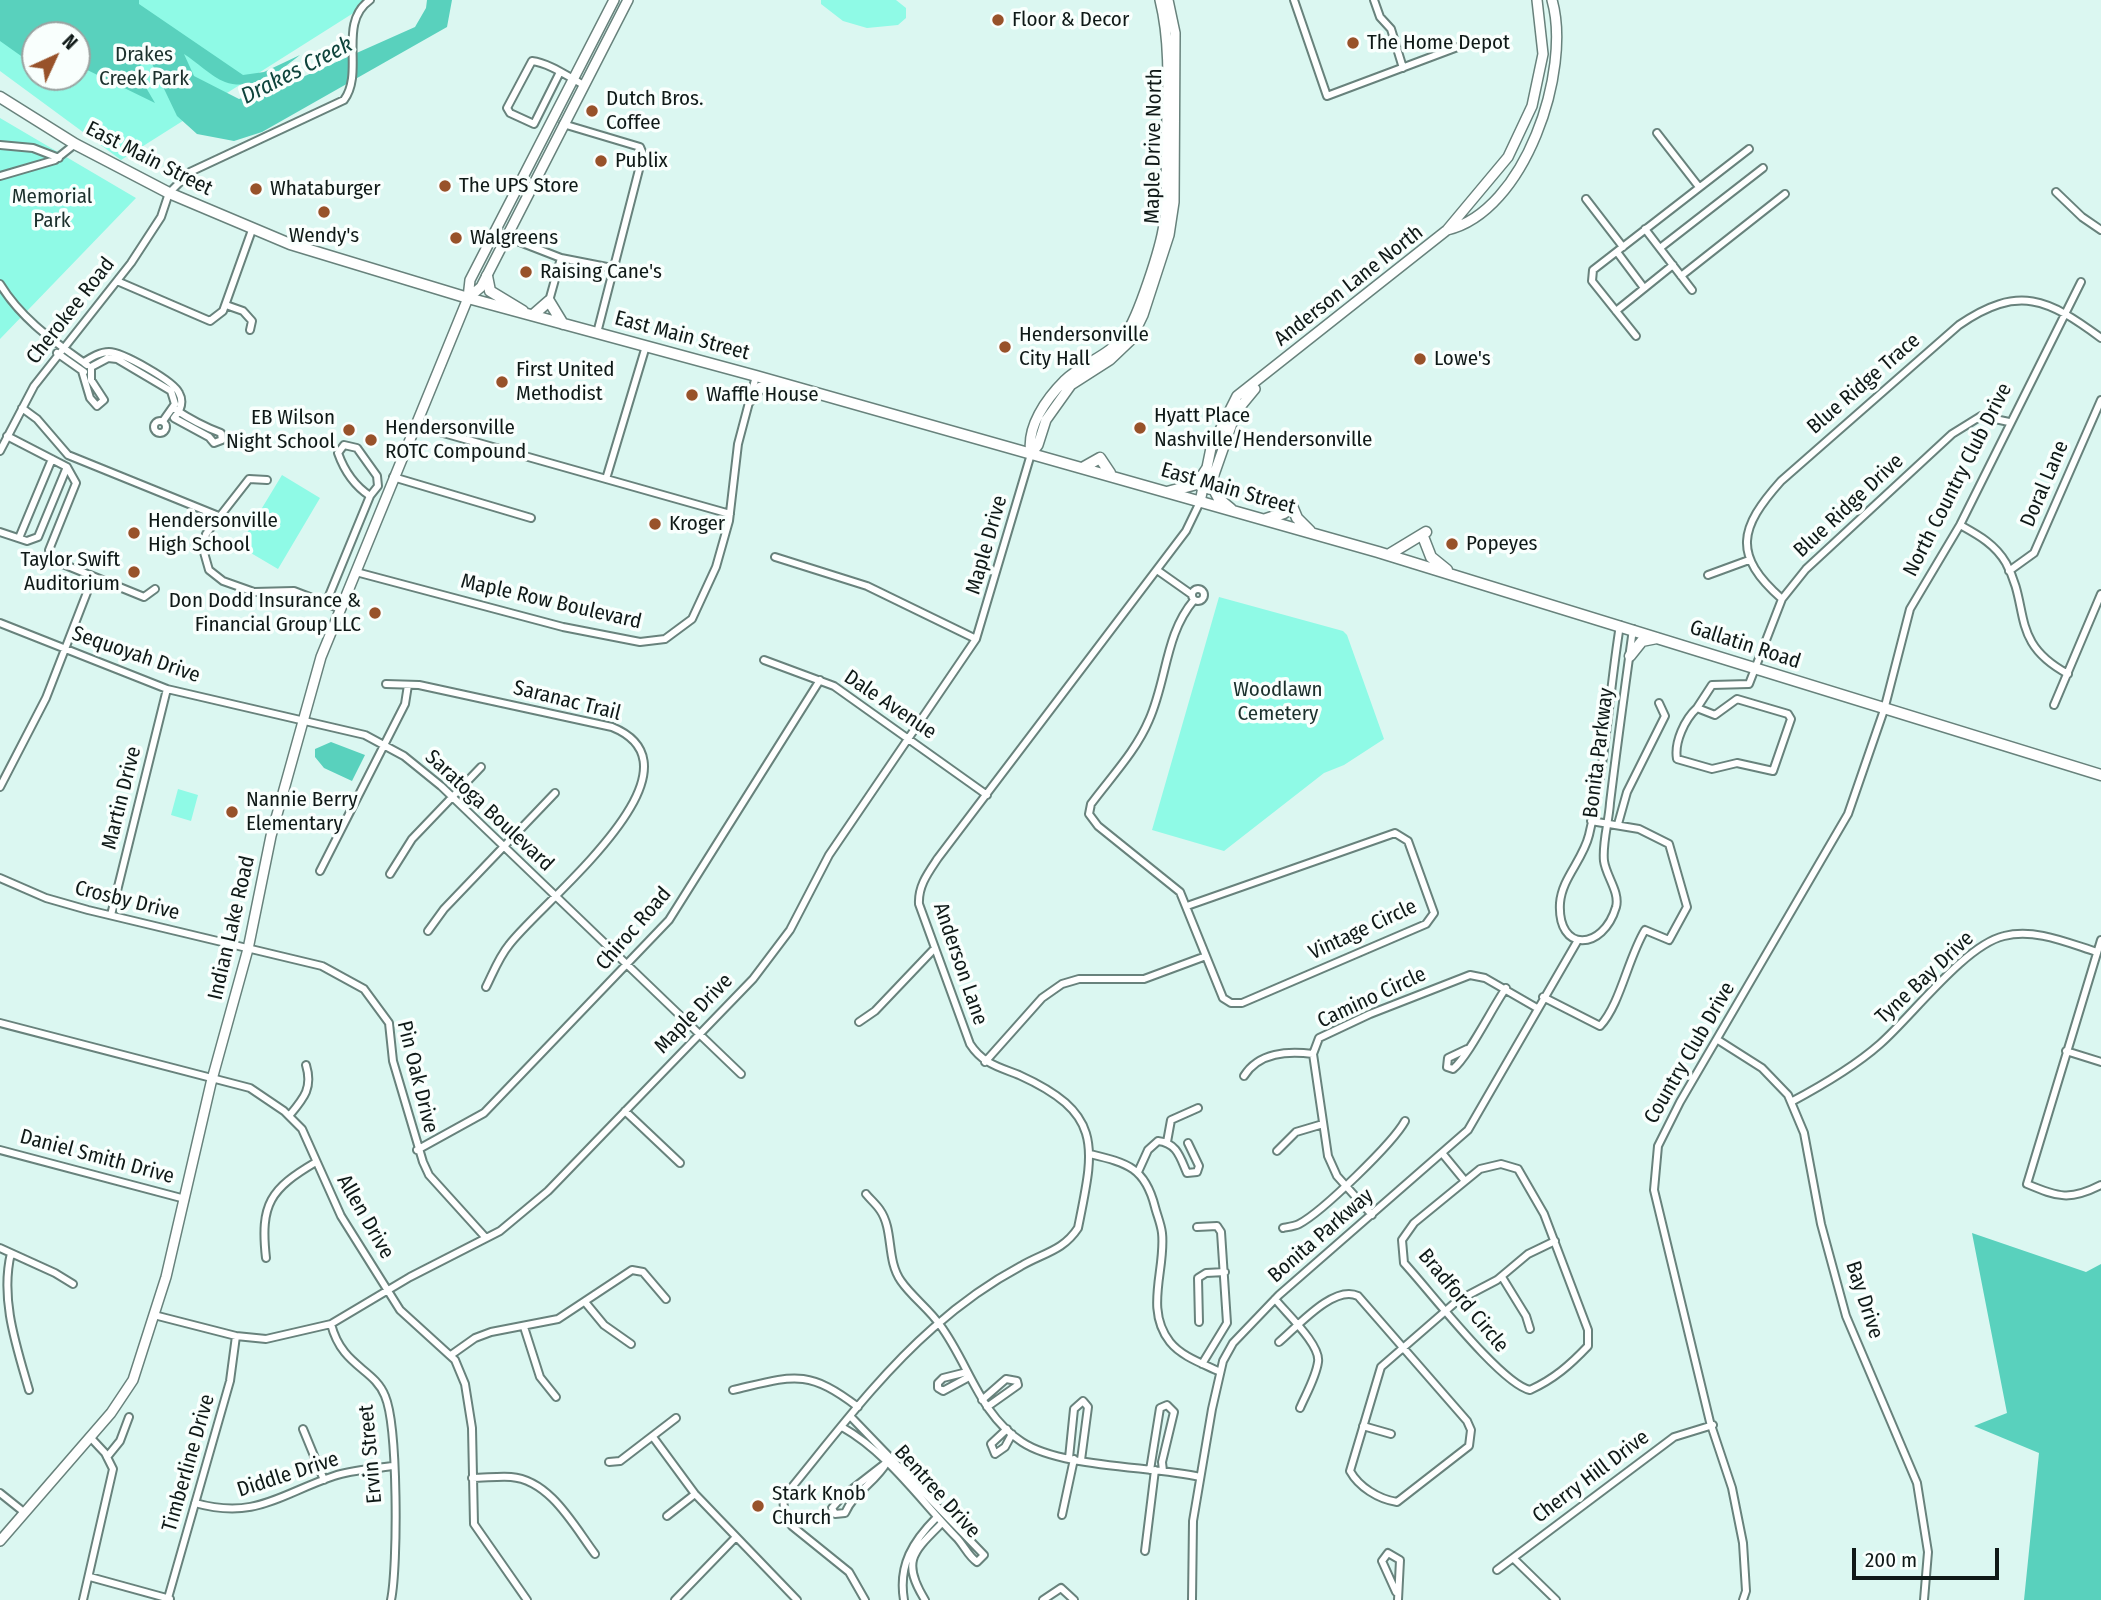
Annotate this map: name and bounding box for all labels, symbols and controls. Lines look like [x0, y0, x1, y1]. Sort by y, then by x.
place label: Floor & Decor [1012, 7, 1129, 33]
marker: Floor & Decor [990, 12, 1006, 28]
north arrow [21, 21, 91, 91]
text: N [58, 30, 82, 54]
place label: The Home Depot [1367, 30, 1510, 56]
water label: Drakes Creek [237, 31, 357, 111]
marker: The Home Depot [1345, 35, 1361, 51]
park label: Drakes Creek Park [99, 42, 189, 92]
street label: Maple Drive North [1140, 68, 1168, 224]
place label: Dutch Bros. Coffee [606, 86, 703, 136]
marker: Dutch Bros. Coffee [584, 103, 600, 119]
street label: East Main Street [82, 116, 216, 202]
place label: Publix [615, 148, 668, 174]
marker: Publix [593, 153, 609, 169]
place label: The UPS Store [459, 173, 579, 199]
place label: Whataburger [270, 176, 381, 202]
marker: The UPS Store [437, 178, 453, 194]
marker: Whataburger [248, 181, 264, 197]
park label: Memorial Park [12, 184, 92, 234]
marker: Wendy's [316, 204, 332, 220]
street label: Anderson Lane North [1270, 220, 1428, 352]
place label: Wendy's [289, 223, 359, 249]
place label: Walgreens [470, 225, 558, 251]
marker: Walgreens [448, 230, 464, 246]
street label: Cherokee Road [22, 253, 120, 369]
place label: Raising Cane's [540, 259, 662, 285]
marker: Raising Cane's [518, 264, 534, 280]
street label: East Main Street [612, 306, 752, 366]
place label: Hendersonville City Hall [1019, 322, 1149, 372]
street label: Blue Ridge Trace [1802, 328, 1926, 440]
marker: Hendersonville City Hall [997, 339, 1013, 355]
place label: Lowe's [1434, 346, 1491, 372]
marker: Lowe's [1412, 351, 1428, 367]
place label: First United Methodist [516, 357, 615, 407]
marker: First United Methodist [494, 374, 510, 390]
street label: North Country Club Drive [1898, 379, 2018, 581]
place label: Waffle House [706, 382, 819, 408]
marker: Waffle House [684, 387, 700, 403]
place label: Hyatt Place Nashville/Hendersonville [1154, 403, 1372, 453]
place label: EB Wilson Night School [226, 405, 335, 455]
place label: Hendersonville ROTC Compound [385, 415, 526, 465]
marker: Hyatt Place Nashville/Hendersonville [1132, 420, 1148, 436]
marker: EB Wilson Night School [341, 422, 357, 438]
marker: Hendersonville ROTC Compound [363, 432, 379, 448]
street label: Doral Lane [2016, 437, 2074, 531]
street label: Blue Ridge Drive [1789, 449, 1909, 563]
street label: East Main Street [1158, 458, 1298, 520]
street label: Maple Drive [961, 493, 1013, 597]
place label: Hendersonville High School [148, 508, 278, 558]
place label: Kroger [669, 511, 725, 537]
marker: Kroger [647, 516, 663, 532]
marker: Hendersonville High School [126, 525, 142, 541]
place label: Popeyes [1466, 531, 1537, 557]
marker: Popeyes [1444, 536, 1460, 552]
place label: Taylor Swift Auditorium [20, 547, 120, 597]
marker: Taylor Swift Auditorium [126, 564, 142, 580]
street label: Maple Row Boulevard [458, 569, 644, 635]
place label: Don Dodd Insurance & Financial Group LLC [169, 588, 361, 638]
marker: Don Dodd Insurance & Financial Group LLC [367, 605, 383, 621]
street label: Gallatin Road [1686, 615, 1804, 675]
street label: Sequoyah Drive [69, 621, 203, 689]
street label: Dale Avenue [839, 665, 941, 745]
street label: Saranac Trail [511, 675, 623, 727]
park label: Woodlawn Cemetery [1233, 677, 1323, 727]
street label: Bonita Parkway [1579, 686, 1619, 820]
street label: Martin Drive [97, 744, 147, 852]
street label: Saratoga Boulevard [420, 745, 558, 877]
place label: Nannie Berry Elementary [246, 787, 358, 837]
marker: Nannie Berry Elementary [224, 804, 240, 820]
street label: Indian Lake Road [203, 853, 261, 1003]
street label: Crosby Drive [72, 876, 182, 926]
street label: Chiroc Road [591, 882, 677, 976]
street label: Vintage Circle [1305, 894, 1421, 966]
street label: Anderson Lane [927, 900, 993, 1028]
street label: Tyne Bay Drive [1871, 926, 1979, 1030]
street label: Camino Circle [1314, 962, 1430, 1034]
street label: Maple Drive [650, 969, 738, 1059]
street label: Country Club Drive [1639, 978, 1741, 1128]
street label: Pin Oak Drive [391, 1018, 443, 1136]
street label: Daniel Smith Drive [17, 1124, 177, 1190]
street label: Allen Drive [331, 1170, 399, 1264]
street label: Bonita Parkway [1263, 1184, 1379, 1288]
street label: Bradford Circle [1412, 1244, 1514, 1358]
street label: Bay Drive [1840, 1258, 1888, 1342]
street label: Timberline Drive [157, 1391, 221, 1535]
street label: Ervin Street [354, 1403, 388, 1505]
street label: Cherry Hill Drive [1528, 1425, 1654, 1529]
street label: Bentree Drive [889, 1440, 985, 1544]
street label: Diddle Drive [234, 1447, 342, 1503]
place label: Stark Knob Church [772, 1481, 866, 1531]
marker: Stark Knob Church [750, 1498, 766, 1514]
scale bar [1856, 1534, 2003, 1578]
text: 200 m [1865, 1547, 1917, 1573]

